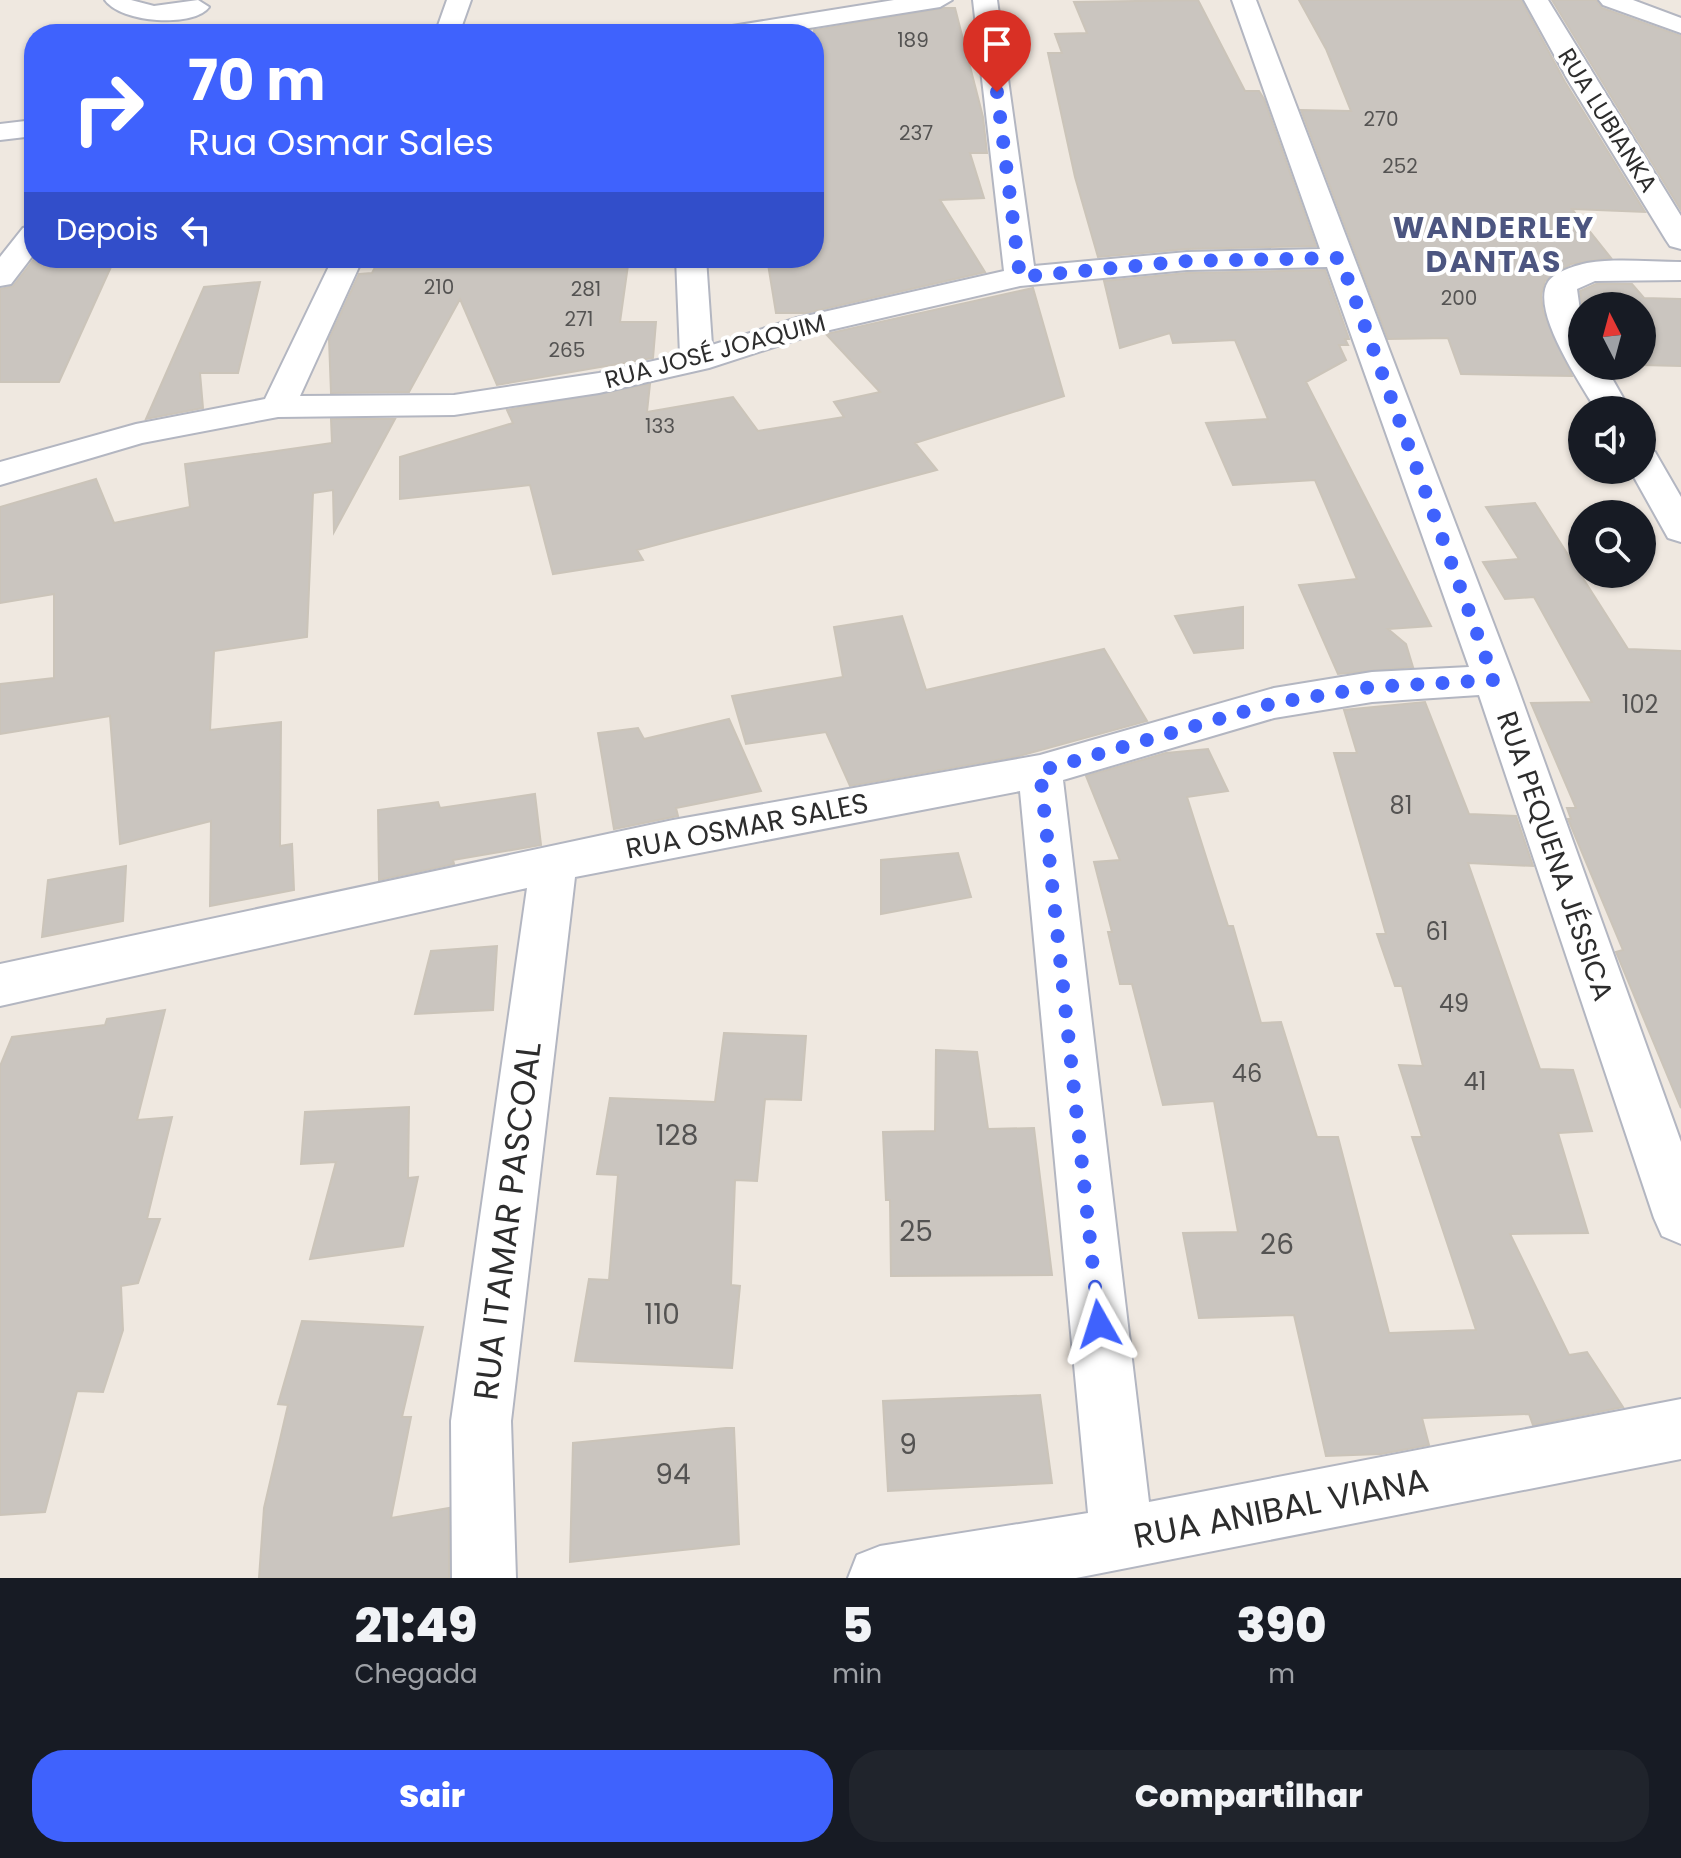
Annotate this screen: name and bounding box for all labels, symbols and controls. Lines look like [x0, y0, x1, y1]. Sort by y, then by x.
pin [963, 10, 1031, 92]
icon: arrive [975, 22, 1019, 66]
house number: 189 [897, 26, 929, 54]
text: 70 m [188, 41, 326, 120]
street label: RUA LUBIANKA [1551, 42, 1665, 198]
icon: right [56, 56, 160, 160]
house number: 270 [1364, 105, 1398, 133]
text: Rua Osmar Sales [188, 117, 494, 168]
house number: 237 [899, 119, 933, 147]
house number: 252 [1382, 152, 1418, 180]
district label: WANDERLEY DANTAS [1393, 206, 1595, 283]
text: Depois [56, 208, 158, 251]
icon: left [174, 208, 218, 252]
house number: 210 [424, 273, 454, 301]
house number: 281 [571, 275, 601, 303]
house number: 200 [1441, 284, 1477, 312]
north arrow [1568, 292, 1656, 380]
map controls [1568, 292, 1656, 588]
house number: 271 [565, 305, 593, 333]
street label: RUA JOSÉ JOAQUIM [601, 306, 829, 396]
house number: 265 [549, 336, 585, 364]
button: sound [1568, 396, 1656, 484]
house number: 133 [645, 412, 675, 440]
button: search [1568, 500, 1656, 588]
house number: 102 [1622, 688, 1658, 721]
street label: RUA PEQUENA JÉSSICA [1487, 706, 1623, 1006]
street label: RUA OSMAR SALES [622, 783, 872, 869]
house number: 81 [1390, 789, 1412, 822]
house number: 61 [1426, 915, 1448, 948]
house number: 49 [1439, 987, 1469, 1020]
street label: RUA ITAMAR PASCOAL [461, 1039, 553, 1403]
house number: 46 [1232, 1057, 1262, 1090]
house number: 41 [1464, 1065, 1486, 1098]
house number: 128 [656, 1116, 698, 1155]
house number: 25 [899, 1212, 933, 1251]
house number: 26 [1260, 1225, 1294, 1264]
position arrow [1057, 1282, 1141, 1366]
house number: 110 [644, 1295, 680, 1334]
house number: 9 [899, 1425, 917, 1464]
house number: 94 [655, 1455, 691, 1494]
street label: RUA ANIBAL VIANA [1129, 1456, 1433, 1560]
text: 21:49 [355, 1592, 477, 1659]
text: 5 [841, 1592, 873, 1659]
text: 390 [1237, 1592, 1326, 1659]
text: Chegada [355, 1656, 478, 1692]
text: min [832, 1656, 882, 1692]
text: m [1268, 1656, 1295, 1692]
button: Sair [32, 1750, 833, 1842]
button: Compartilhar [849, 1750, 1649, 1842]

